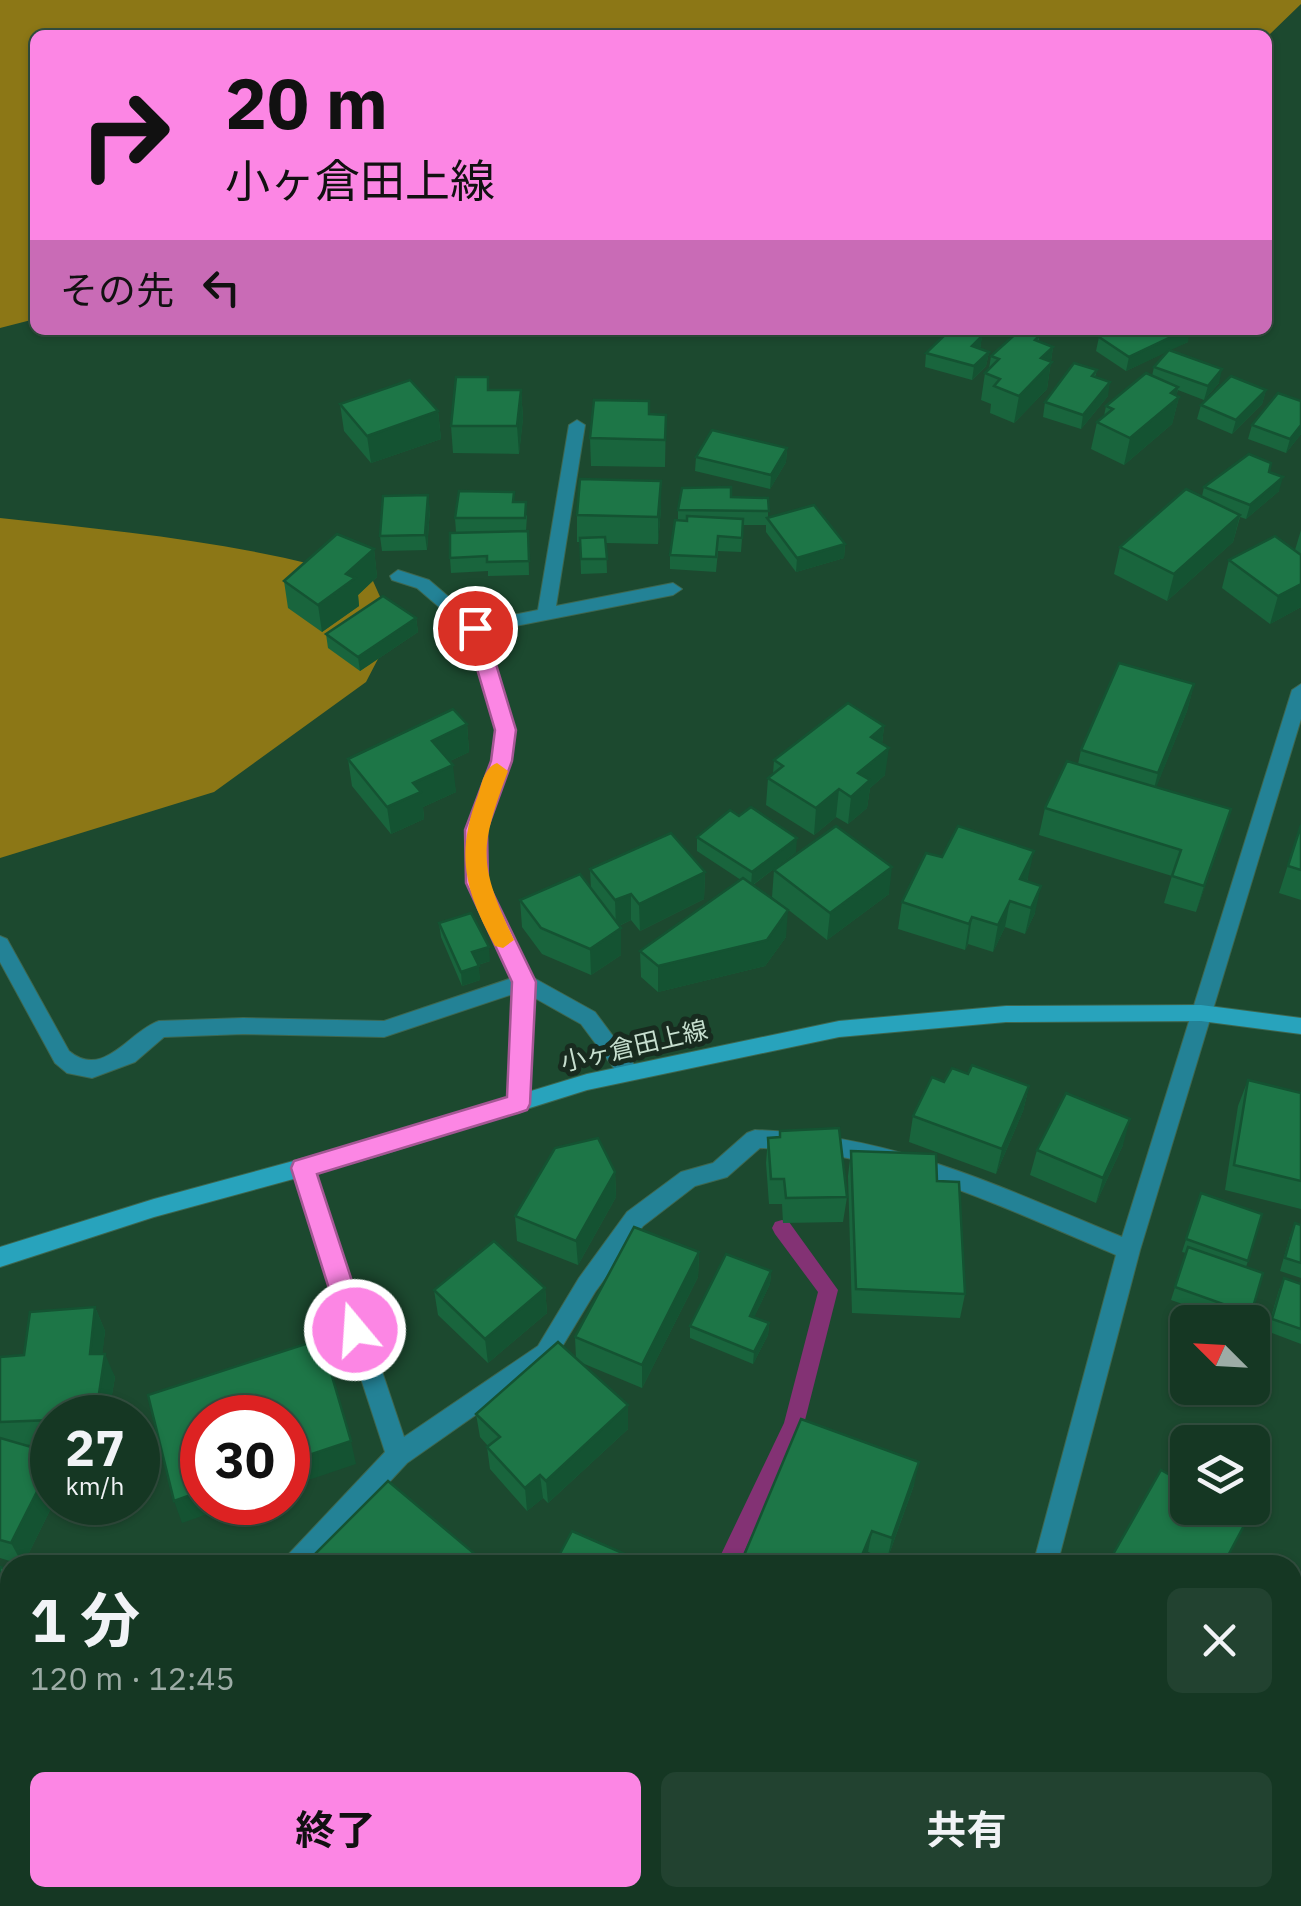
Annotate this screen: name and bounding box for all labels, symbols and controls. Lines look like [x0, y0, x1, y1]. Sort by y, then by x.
text: 20 m [225, 57, 388, 148]
icon: right [60, 70, 190, 200]
text: 小ヶ倉田上線 [225, 151, 495, 209]
icon: left [194, 260, 249, 315]
text: その先 [60, 265, 174, 314]
pin [433, 586, 518, 671]
icon: arrive [448, 601, 503, 656]
street label: 小ヶ倉田上線 [557, 1012, 711, 1078]
position arrow [303, 1278, 407, 1382]
north arrow [1170, 1305, 1270, 1405]
map controls [1170, 1305, 1270, 1525]
speed limit sign: 30 [180, 1395, 310, 1525]
text: 27 [65, 1415, 125, 1480]
button: layers [1170, 1425, 1270, 1525]
text: km/h [66, 1469, 124, 1502]
text: 1 分 [30, 1580, 140, 1659]
button: close [1167, 1588, 1272, 1693]
text: 120 m · 12:45 [30, 1657, 235, 1699]
button: 終了 [30, 1772, 641, 1887]
button: 共有 [661, 1772, 1272, 1887]

